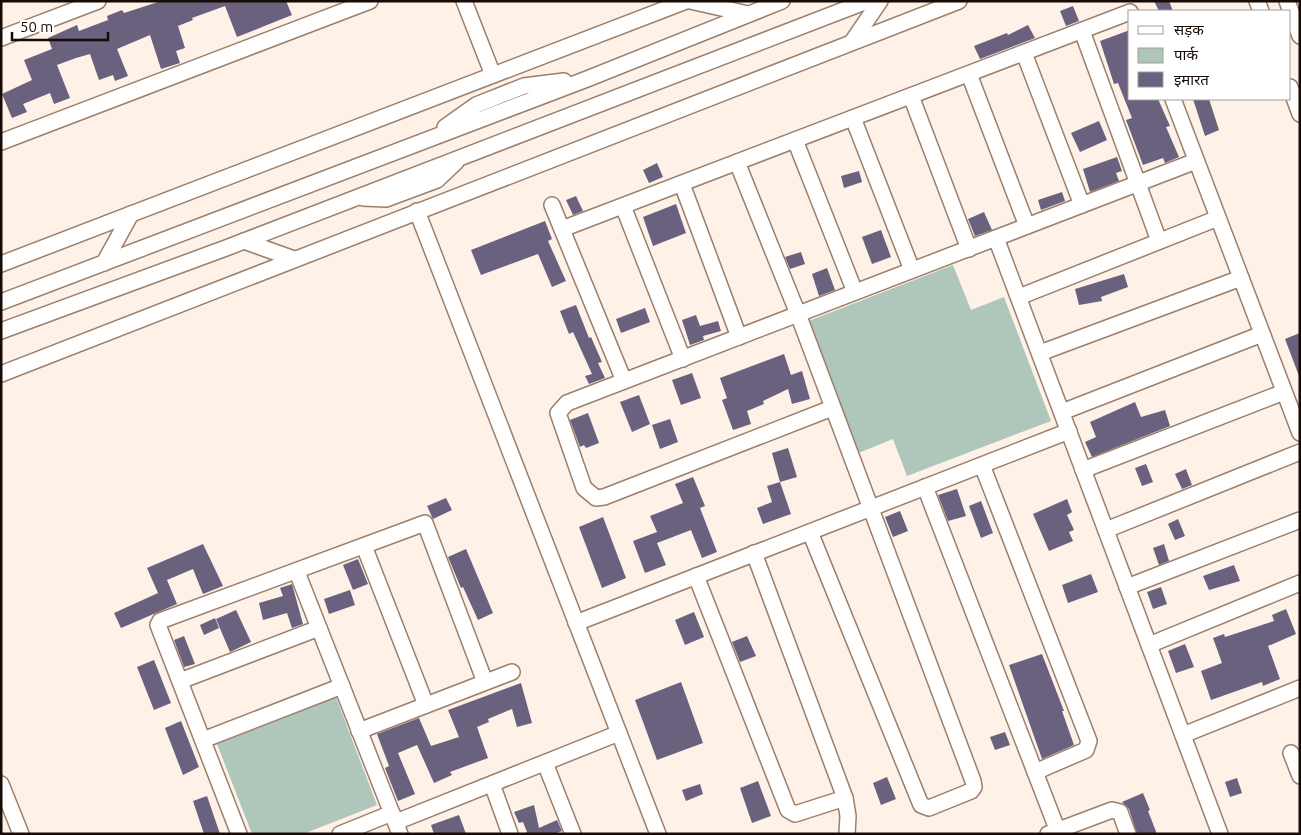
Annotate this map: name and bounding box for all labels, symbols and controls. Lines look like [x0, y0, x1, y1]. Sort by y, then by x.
scale bar [12, 10, 109, 42]
legend [1128, 10, 1291, 100]
text: 50 m [20, 18, 53, 35]
text: सड़क [1174, 21, 1204, 38]
text: पार्क [1174, 46, 1198, 63]
text: इमारत [1174, 71, 1209, 88]

